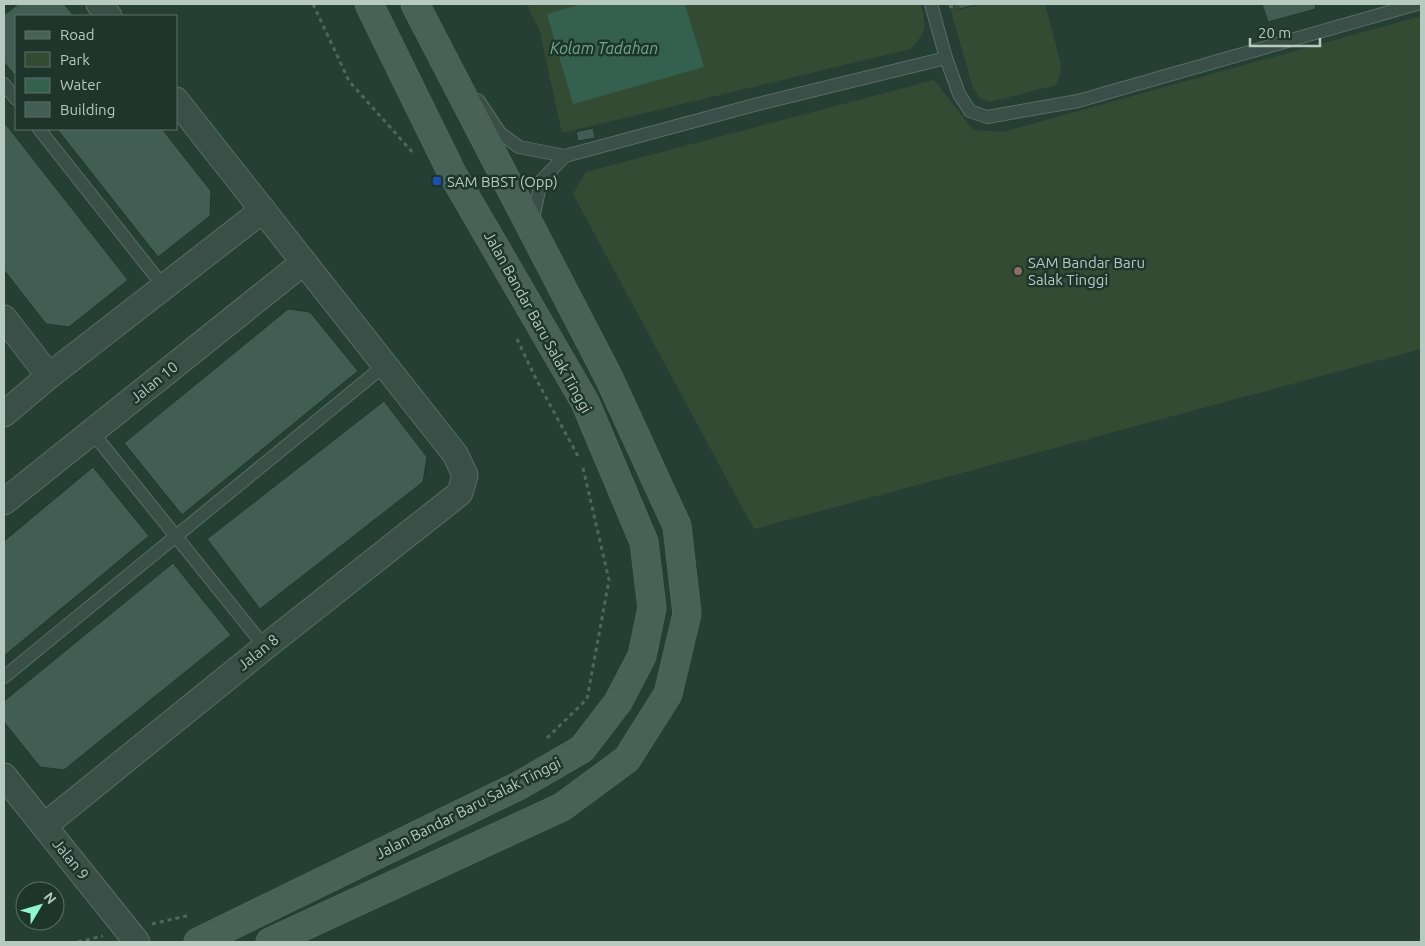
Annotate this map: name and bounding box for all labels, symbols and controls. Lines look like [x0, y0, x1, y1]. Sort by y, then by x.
legend [15, 15, 178, 130]
scale bar [1250, 15, 1320, 47]
text: 20 m [1258, 24, 1291, 41]
text: Road [60, 26, 95, 43]
water label: Kolam Tadahan [550, 39, 658, 57]
text: Park [60, 51, 90, 68]
text: Water [60, 76, 101, 93]
text: Building [60, 101, 115, 118]
place label: SAM BBST (Opp) [447, 173, 558, 190]
marker: SAM BBST (Opp) [431, 175, 443, 187]
street label: Jalan Bandar Baru Salak Tinggi [481, 228, 595, 416]
place label: SAM Bandar Baru Salak Tinggi [1028, 254, 1145, 288]
marker: SAM Bandar Baru Salak Tinggi [1012, 265, 1024, 277]
street label: Jalan 10 [127, 358, 181, 406]
street label: Jalan 8 [234, 631, 282, 673]
street label: Jalan Bandar Baru Salak Tinggi [373, 754, 563, 862]
street label: Jalan 9 [50, 835, 92, 883]
north arrow [15, 881, 65, 931]
text: N [41, 889, 60, 907]

